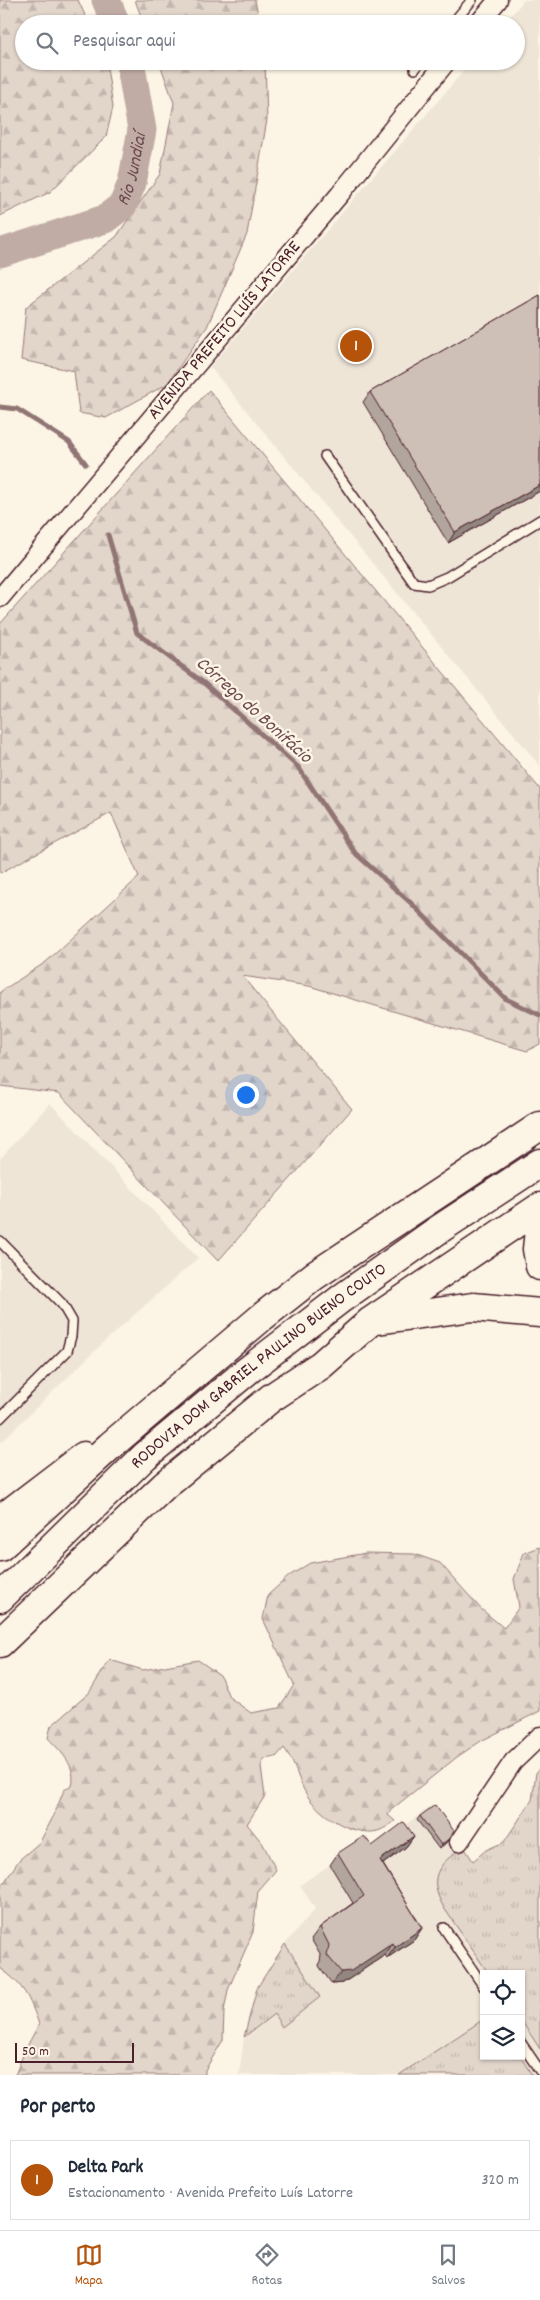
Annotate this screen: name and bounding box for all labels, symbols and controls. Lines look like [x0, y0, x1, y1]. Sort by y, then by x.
search box [15, 15, 525, 70]
icon: search [33, 29, 61, 57]
text: Pesquisar aqui [73, 29, 175, 56]
water label: Rio Jundiaí [110, 127, 155, 210]
street label: AVENIDA PREFEITO LUÍS LATORRE [143, 236, 307, 426]
pin: 1 [340, 327, 372, 365]
water label: Córrego do Bonifácio [189, 651, 318, 772]
your location [233, 1082, 259, 1108]
street label: RODOVIA DOM GABRIEL PAULINO BUENO COUTO [126, 1257, 392, 1475]
map controls [480, 1970, 525, 2060]
button: locate [480, 1970, 525, 2015]
button: layers [480, 2015, 525, 2060]
scale bar [15, 2040, 134, 2063]
text: 50 m [22, 2042, 49, 2062]
text: Por perto [20, 2093, 95, 2123]
text: Delta Park [68, 2155, 143, 2182]
text: 1 [35, 2169, 39, 2192]
text: 320 m [482, 2169, 519, 2192]
text: Estacionamento · Avenida Prefeito Luís Latorre [68, 2182, 353, 2205]
tab: Mapa [75, 2241, 103, 2291]
tab: Rotas [252, 2241, 282, 2291]
tab: Salvos [431, 2241, 465, 2291]

